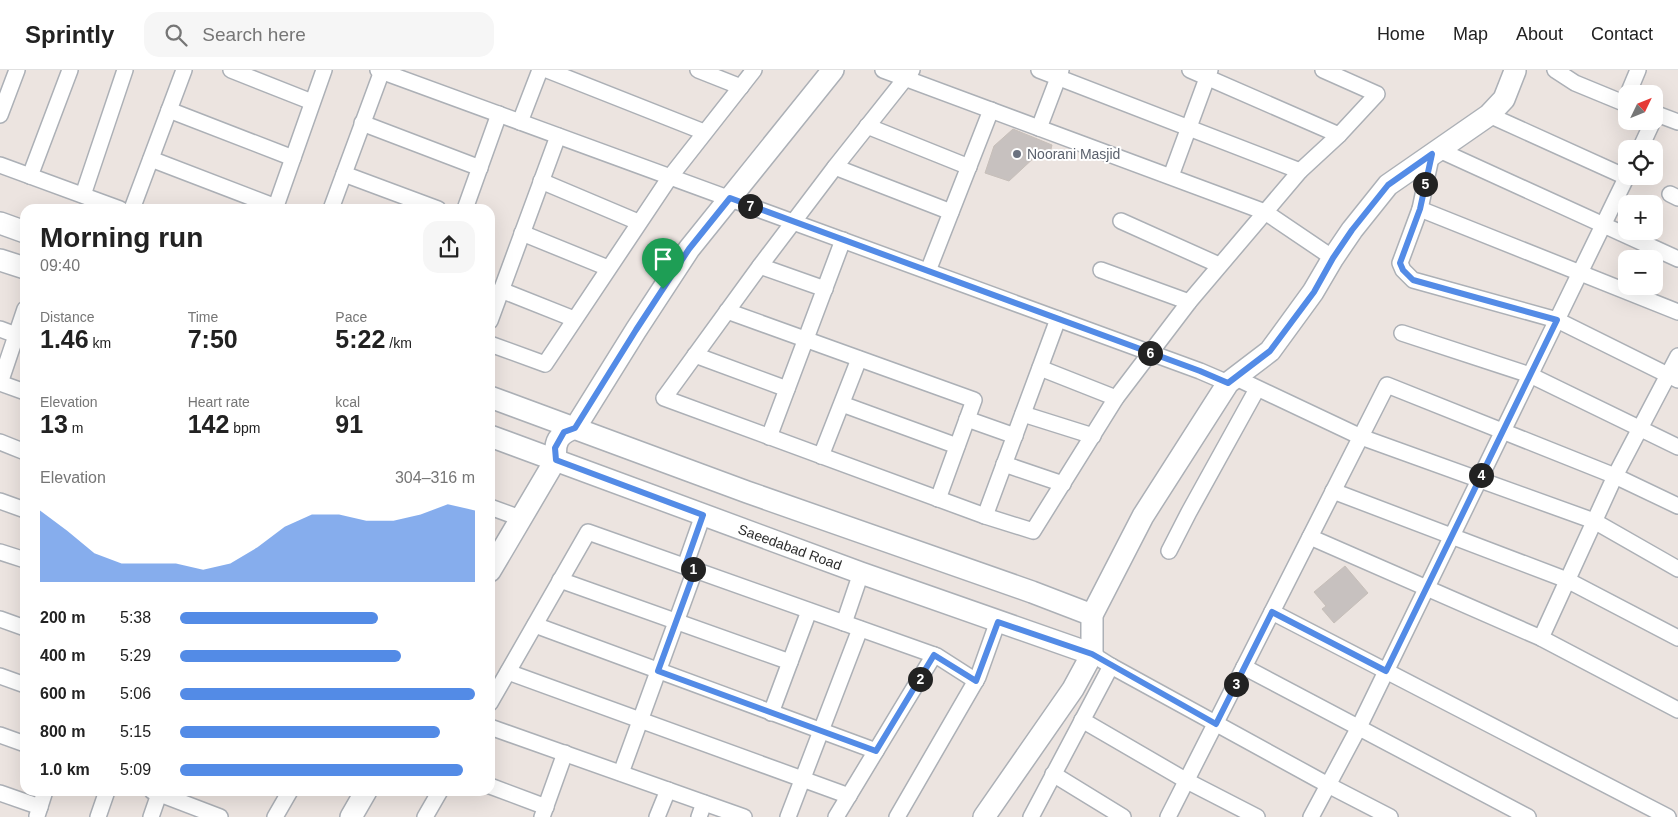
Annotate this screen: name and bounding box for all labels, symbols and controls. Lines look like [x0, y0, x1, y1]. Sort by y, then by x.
search box [144, 12, 494, 57]
text: Sprintly [25, 21, 114, 48]
icon: search [162, 21, 190, 49]
text: Search here [202, 24, 306, 45]
text: Home [1377, 24, 1425, 44]
text: Map [1453, 24, 1488, 44]
text: About [1516, 24, 1563, 44]
text: Contact [1591, 24, 1653, 44]
north arrow [1618, 85, 1662, 130]
map controls [1618, 85, 1663, 295]
button: locate [1618, 140, 1663, 185]
place label: Noorani Masjid [1027, 146, 1120, 162]
marker: Noorani Masjid [1011, 148, 1023, 160]
pin: 5 [1412, 172, 1438, 196]
text: 5 [1422, 176, 1429, 192]
pin: 7 [738, 194, 762, 218]
button: + [1618, 195, 1663, 240]
text: 7 [747, 198, 754, 214]
button: share [423, 221, 475, 273]
text: Morning run [40, 222, 203, 253]
pin [642, 238, 684, 289]
icon: arrive [649, 245, 677, 273]
button: − [1618, 250, 1663, 295]
text: 09:40 [40, 257, 80, 274]
text: Distance [40, 309, 94, 325]
text: Time [188, 309, 218, 325]
text: Pace [335, 309, 367, 325]
text: 1.46 [40, 325, 89, 353]
text: 7:50 [188, 325, 238, 353]
text: 5:22 [335, 325, 385, 353]
text: km [89, 335, 111, 351]
text: /km [385, 335, 412, 351]
pin: 6 [1138, 340, 1162, 366]
text: 6 [1147, 345, 1154, 361]
text: Elevation [40, 394, 98, 410]
text: Heart rate [188, 394, 250, 410]
text: kcal [335, 394, 360, 410]
text: 13 [40, 410, 68, 438]
text: 142 [188, 410, 229, 438]
text: 91 [335, 410, 363, 438]
text: m [68, 420, 83, 436]
text: bpm [229, 420, 261, 436]
pin: 4 [1468, 462, 1494, 488]
text: 4 [1478, 467, 1485, 483]
text: Elevation [40, 469, 106, 486]
text: 304–316 m [395, 469, 475, 486]
street label: Saeedabad Road [736, 521, 844, 573]
pin: 1 [680, 556, 706, 582]
text: 1 [690, 561, 697, 577]
text: 200 m [40, 609, 85, 626]
text: 5:38 [120, 609, 151, 626]
text: 400 m [40, 647, 85, 664]
text: 5:29 [120, 647, 151, 664]
pin: 2 [908, 666, 932, 692]
text: 2 [917, 671, 924, 687]
pin: 3 [1224, 672, 1248, 696]
text: 3 [1233, 676, 1240, 692]
text: 600 m [40, 685, 85, 702]
text: 5:06 [120, 685, 151, 702]
text: 800 m [40, 723, 85, 740]
text: 5:15 [120, 723, 151, 740]
text: 1.0 km [40, 761, 90, 778]
text: 5:09 [120, 761, 151, 778]

